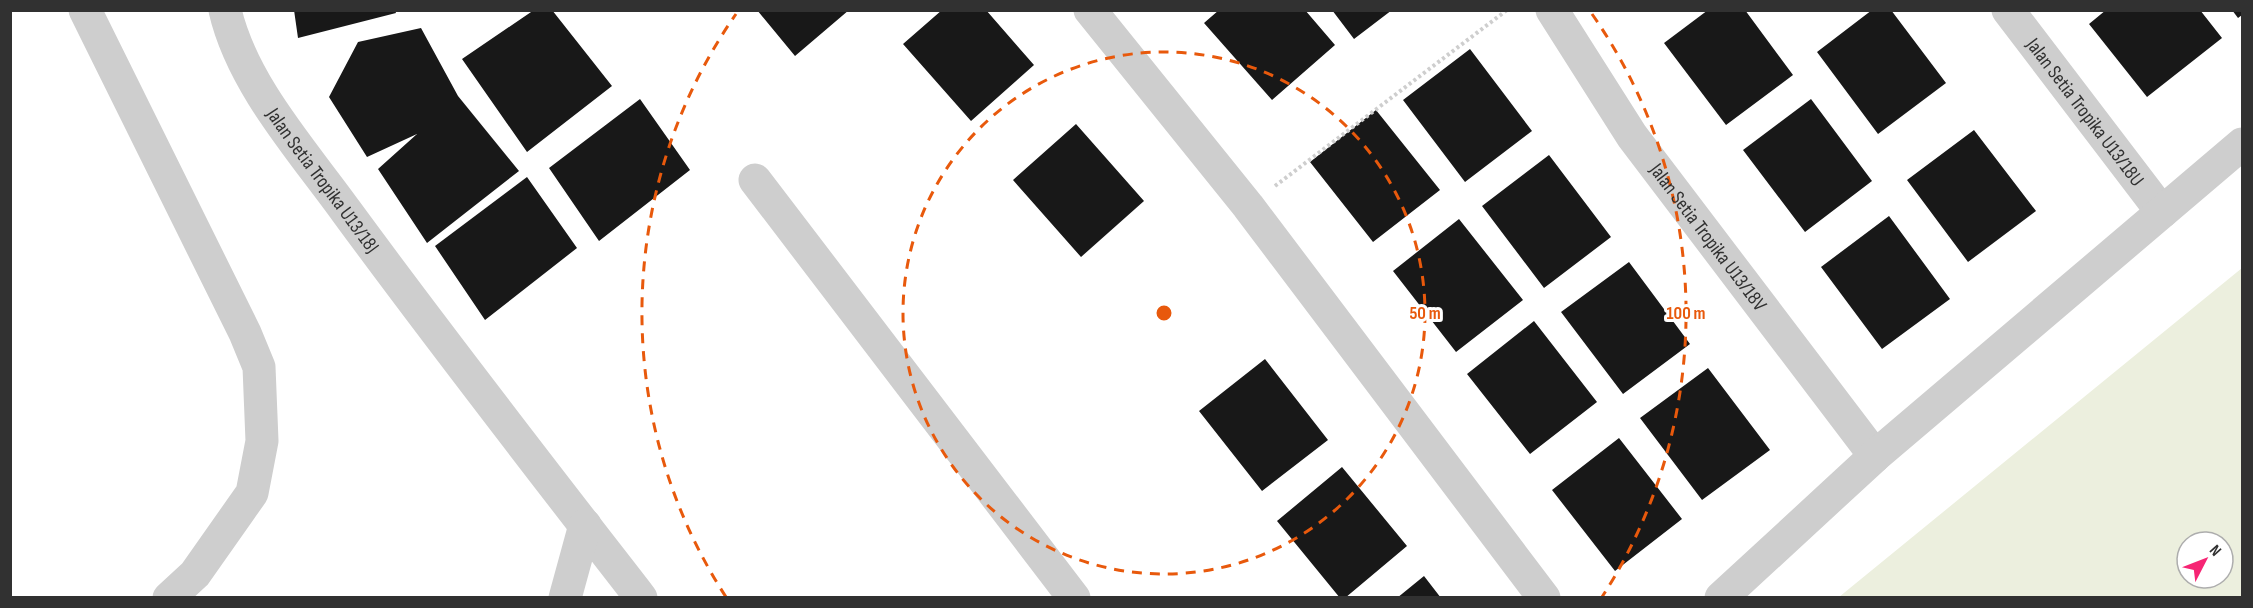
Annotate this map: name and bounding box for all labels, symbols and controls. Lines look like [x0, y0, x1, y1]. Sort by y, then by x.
street label: Jalan Setia Tropika U13/18U [2020, 33, 2149, 191]
street label: Jalan Setia Tropika U13/18J [260, 103, 384, 258]
street label: Jalan Setia Tropika U13/18V [1644, 158, 1772, 316]
centre of rings [1154, 303, 1174, 323]
text: 50 m [1409, 303, 1441, 324]
text: 100 m [1667, 303, 1706, 324]
north arrow [2175, 530, 2235, 590]
text: N [2205, 541, 2225, 560]

